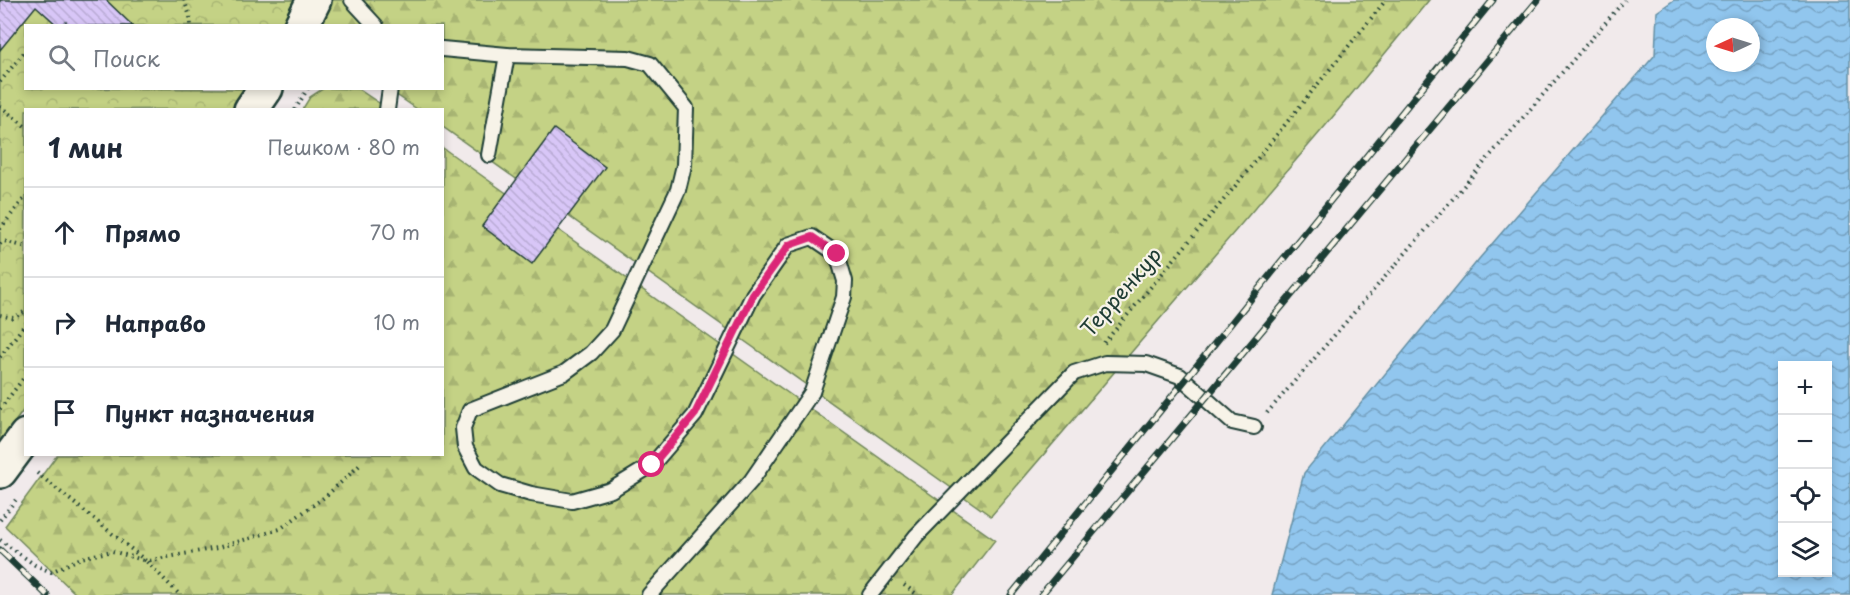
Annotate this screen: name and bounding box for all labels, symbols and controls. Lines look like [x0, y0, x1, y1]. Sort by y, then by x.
north arrow [1706, 18, 1760, 72]
search box [24, 24, 444, 90]
icon: search [45, 41, 78, 74]
text: Поиск [93, 41, 160, 74]
text: 1 мин [48, 128, 123, 167]
text: Пешком · 80 m [267, 132, 420, 162]
icon: ahead [48, 216, 81, 249]
text: Прямо [105, 216, 180, 249]
text: 70 m [370, 217, 420, 247]
street label: Терренкур [1072, 239, 1168, 343]
route end [823, 240, 849, 266]
icon: right [48, 306, 81, 339]
text: Направо [105, 306, 206, 339]
text: 10 m [373, 307, 420, 337]
map controls [1778, 361, 1832, 577]
button: + [1778, 361, 1832, 415]
icon: arrive [48, 396, 81, 429]
text: Пункт назначения [105, 396, 315, 429]
button: − [1778, 415, 1832, 469]
route start [638, 451, 664, 477]
button: locate [1778, 469, 1832, 523]
button: layers [1778, 523, 1832, 577]

